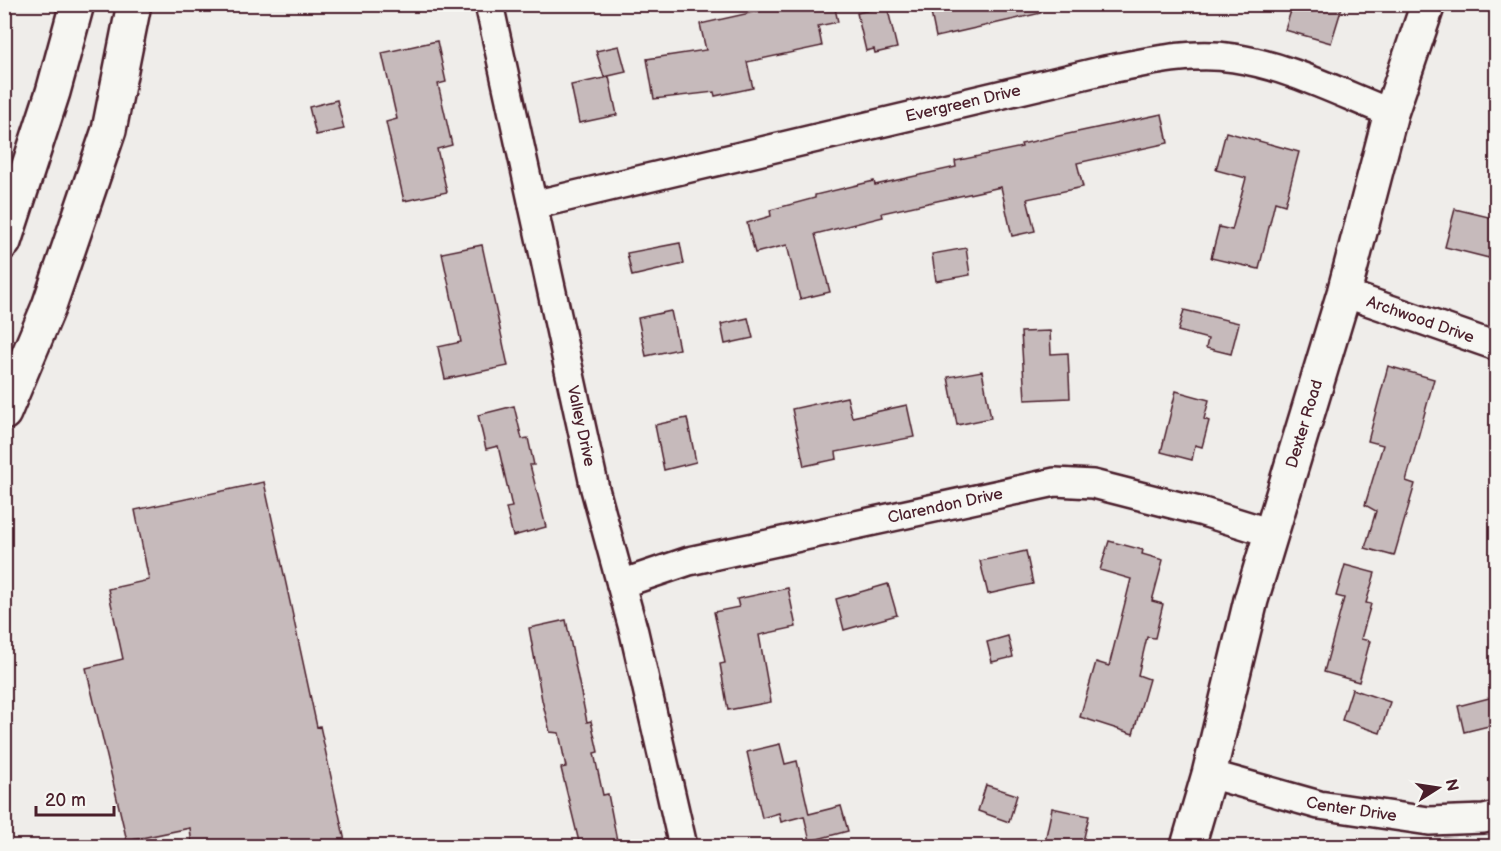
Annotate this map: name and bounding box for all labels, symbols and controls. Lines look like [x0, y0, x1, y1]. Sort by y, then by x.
street label: Evergreen Drive [904, 81, 1023, 126]
street label: Archwood Drive [1364, 292, 1477, 347]
street label: Dexter Road [1282, 378, 1327, 470]
street label: Valley Drive [563, 384, 599, 469]
street label: Clarendon Drive [886, 484, 1005, 527]
north arrow [1408, 758, 1468, 818]
text: N [1441, 777, 1462, 793]
scale bar [36, 779, 114, 817]
text: 20 m [45, 790, 86, 811]
street label: Center Drive [1304, 792, 1399, 826]

